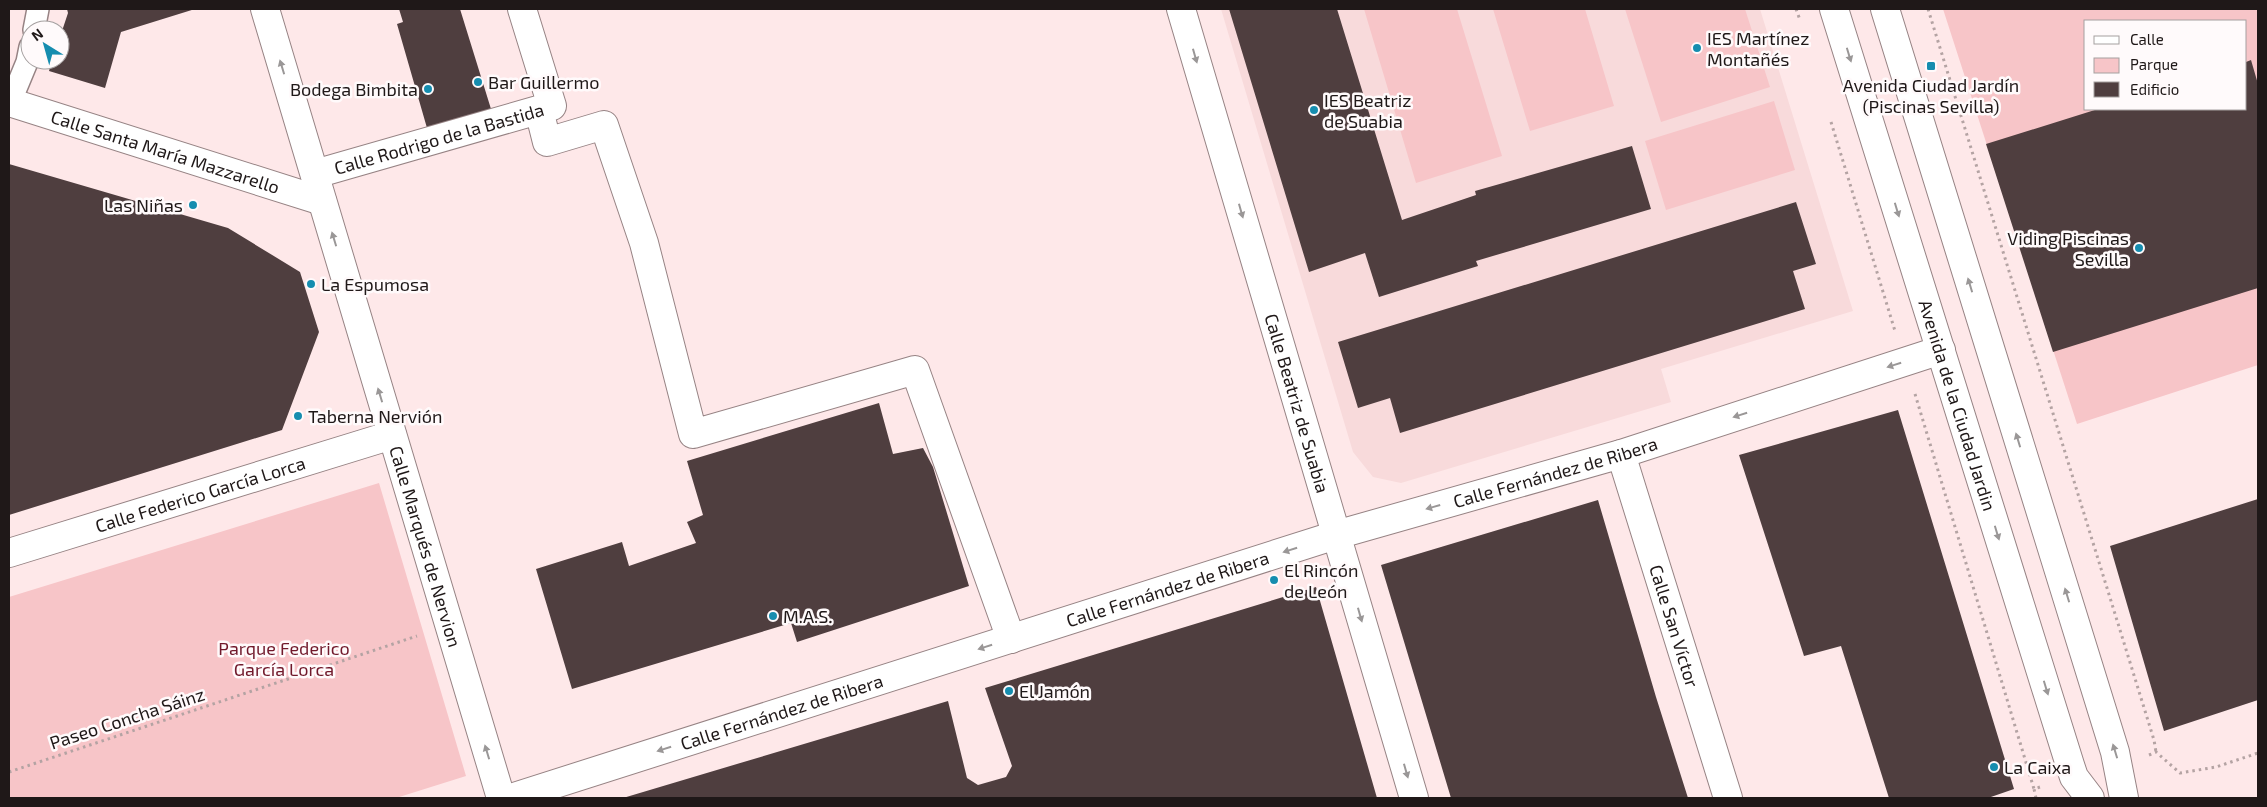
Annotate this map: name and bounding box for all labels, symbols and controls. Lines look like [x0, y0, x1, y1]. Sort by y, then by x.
north arrow [20, 20, 70, 70]
legend [2084, 20, 2247, 110]
text: N [28, 24, 46, 44]
place label: IES Martínez Montañés [1707, 27, 1809, 70]
text: Calle [2130, 30, 2164, 48]
marker: IES Martínez Montañés [1691, 42, 1703, 54]
one-way arrow [1192, 48, 1200, 63]
one-way arrow [1845, 48, 1853, 63]
text: Parque [2130, 55, 2178, 73]
one-way arrow [278, 59, 286, 74]
marker: Avenida Ciudad Jardín (Piscinas Sevilla) [1925, 60, 1937, 72]
place label: Bar Guillermo [488, 71, 600, 93]
place label: Avenida Ciudad Jardín (Piscinas Sevilla) [1843, 74, 2019, 117]
marker: Bar Guillermo [472, 76, 484, 88]
place label: Bodega Bimbita [290, 78, 418, 100]
text: Edificio [2130, 80, 2179, 98]
marker: Bodega Bimbita [422, 83, 434, 95]
place label: IES Beatriz de Suabia [1324, 89, 1411, 132]
street label: Calle Rodrigo de la Bastida [332, 98, 546, 179]
marker: IES Beatriz de Suabia [1308, 104, 1320, 116]
street label: Calle Santa María Mazzarello [48, 105, 282, 198]
place label: Las Niñas [104, 194, 183, 216]
marker: Las Niñas [187, 199, 199, 211]
one-way arrow [1894, 203, 1901, 218]
one-way arrow [1238, 204, 1246, 219]
place label: Viding Piscinas Sevilla [2007, 227, 2129, 270]
one-way arrow [329, 231, 337, 246]
marker: Viding Piscinas Sevilla [2133, 242, 2145, 254]
place label: La Espumosa [321, 273, 429, 295]
one-way arrow [1966, 277, 1974, 292]
marker: La Espumosa [305, 278, 317, 290]
street label: Avenida de la Ciudad Jardin [1914, 297, 2001, 513]
street label: Calle Beatriz de Suabia [1261, 311, 1334, 495]
one-way arrow [1887, 362, 1902, 370]
one-way arrow [376, 387, 384, 402]
place label: Taberna Nervión [308, 405, 442, 427]
marker: Taberna Nervión [292, 410, 304, 422]
one-way arrow [1732, 412, 1747, 420]
street label: Calle Fernández de Ribera [1451, 432, 1660, 512]
one-way arrow [2014, 432, 2022, 447]
street label: Calle Marqués de Nervion [385, 443, 466, 650]
street label: Calle Federico García Lorca [92, 451, 308, 537]
one-way arrow [1426, 504, 1441, 512]
one-way arrow [1994, 525, 2002, 540]
street label: Calle Fernández de Ribera [1063, 546, 1272, 631]
one-way arrow [1282, 546, 1297, 554]
place label: El Rincón de León [1284, 559, 1358, 602]
street label: Calle San Víctor [1645, 562, 1704, 690]
marker: El Rincón de León [1268, 574, 1280, 586]
one-way arrow [2062, 588, 2070, 603]
place label: M.A.S. [783, 605, 832, 627]
one-way arrow [1357, 608, 1365, 623]
marker: M.A.S. [767, 610, 779, 622]
park label: Parque Federico García Lorca [218, 637, 350, 680]
one-way arrow [978, 644, 993, 651]
street label: Calle Fernández de Ribera [677, 669, 886, 754]
place label: El Jamón [1019, 680, 1090, 702]
one-way arrow [2042, 680, 2050, 695]
street label: Paseo Concha Sáinz [47, 683, 207, 753]
marker: El Jamón [1003, 685, 1015, 697]
one-way arrow [2110, 743, 2118, 758]
one-way arrow [483, 744, 491, 759]
one-way arrow [656, 746, 671, 754]
place label: La Caixa [2004, 756, 2071, 778]
marker: La Caixa [1988, 761, 2000, 773]
one-way arrow [1402, 764, 1410, 779]

